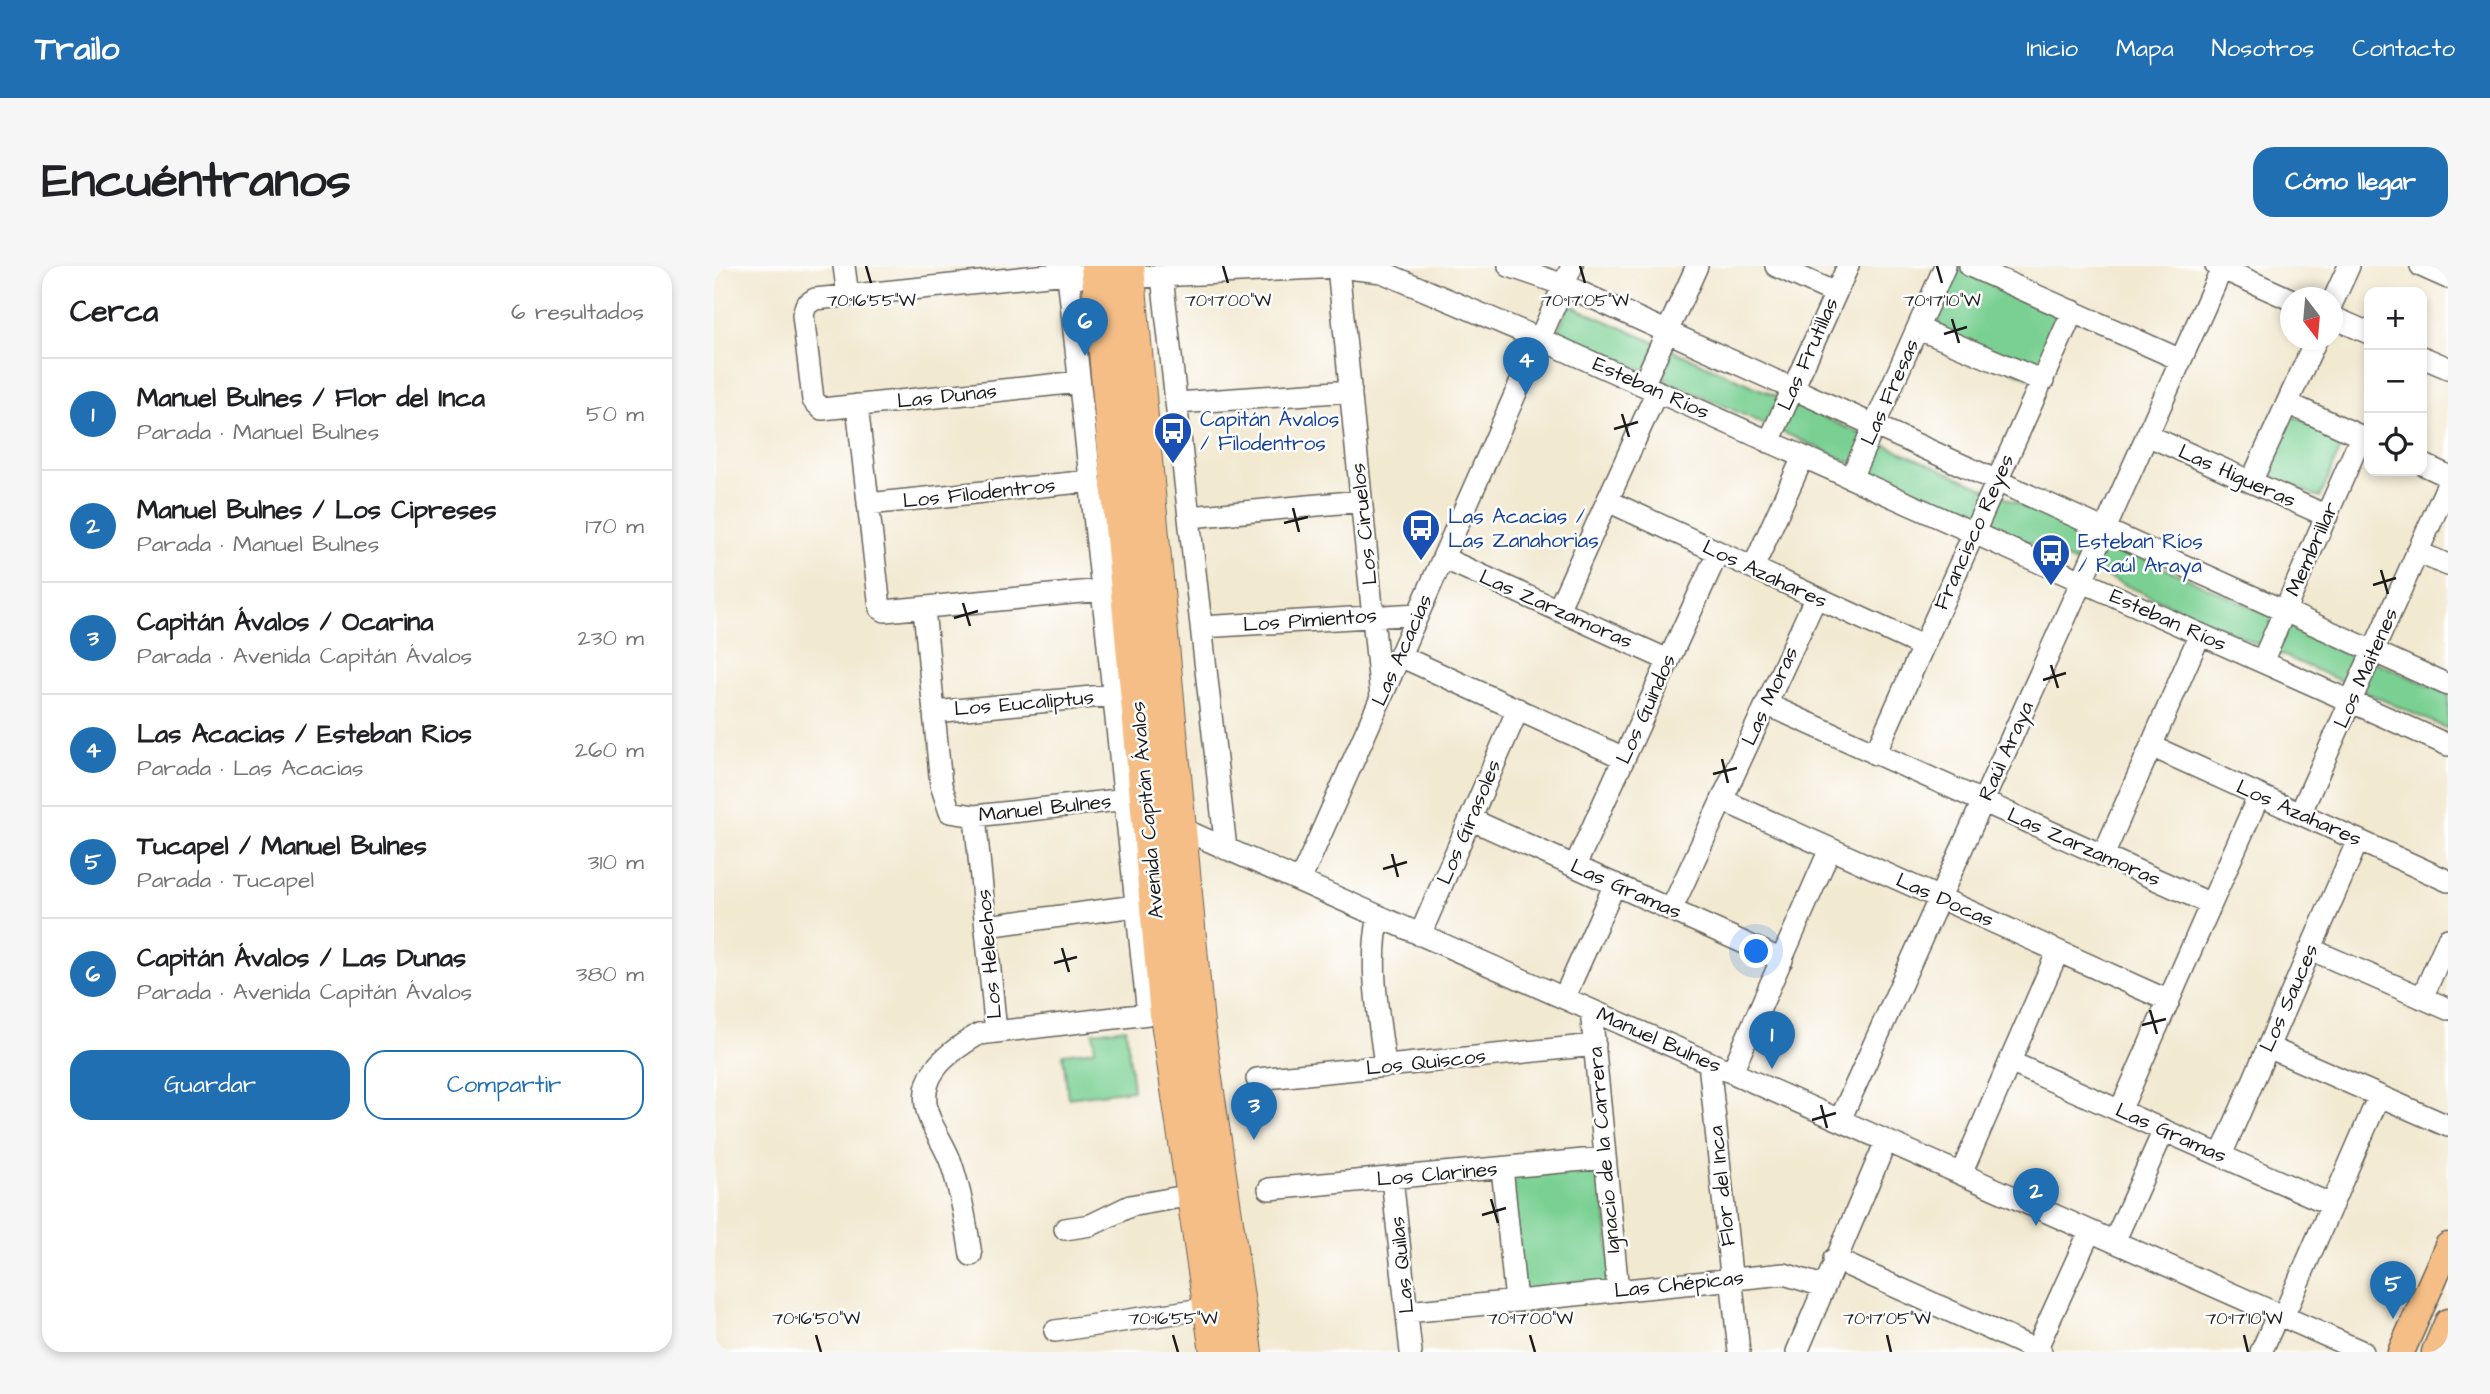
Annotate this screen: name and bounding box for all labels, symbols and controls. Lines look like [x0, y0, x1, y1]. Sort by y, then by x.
text: Trailo [35, 26, 119, 72]
text: Inicio [2026, 32, 2078, 66]
text: Mapa [2116, 32, 2174, 66]
text: Nosotros [2212, 32, 2314, 66]
text: Contacto [2352, 32, 2455, 66]
button: Cómo llegar [2253, 147, 2448, 217]
text: Encuéntranos [42, 148, 351, 216]
north arrow [2280, 287, 2343, 350]
map controls [2364, 287, 2427, 476]
button: + [2364, 287, 2427, 350]
text: 70°16'55"W [826, 288, 916, 313]
text: 70°17'00"W [1185, 288, 1271, 313]
text: 70°17'05"W [1541, 288, 1629, 313]
text: 70°17'10"W [1903, 288, 1981, 313]
text: Cerca [70, 291, 158, 333]
street label: Las Frutillas [1770, 293, 1846, 415]
text: 6 resultados [511, 296, 644, 328]
pin: 6 [1062, 298, 1108, 356]
street label: Las Fresas [1854, 334, 1926, 450]
pin: 4 [1503, 337, 1549, 395]
street label: Esteban Ríos [1588, 349, 1714, 427]
button: − [2364, 350, 2427, 413]
street label: Las Dunas [896, 376, 998, 416]
text: Manuel Bulnes / Flor del Inca [137, 380, 485, 416]
text: 1 [92, 398, 94, 430]
text: 50 m [586, 398, 644, 430]
place label: Capitán Ávalos / Filodentros [1200, 405, 1339, 458]
bus stop icon: Capitán Ávalos / Filodentros [1152, 410, 1194, 465]
button: locate [2364, 413, 2427, 476]
text: Parada · Manuel Bulnes [137, 416, 379, 448]
street label: Las Higueras [2173, 437, 2300, 517]
street label: Francisco Reyes [1927, 450, 2023, 615]
street label: Los Ciruelos [1343, 462, 1385, 586]
street label: Los Filodentros [901, 471, 1057, 515]
text: Manuel Bulnes / Los Cipreses [137, 492, 497, 528]
street label: Membrillar [2278, 497, 2346, 601]
place label: Las Acacias / Las Zanahorias [1448, 502, 1599, 555]
bus stop icon: Las Acacias / Las Zanahorias [1400, 507, 1442, 562]
text: 2 [86, 510, 100, 542]
text: 170 m [585, 510, 644, 542]
place label: Esteban Ríos / Raúl Araya [2078, 527, 2203, 582]
text: Parada · Manuel Bulnes [137, 528, 379, 560]
street label: Los Azahares [1698, 532, 1832, 616]
bus stop icon: Esteban Ríos / Raúl Araya [2030, 532, 2072, 587]
street label: Las Zarzamoras [1475, 562, 1637, 656]
street label: Esteban Ríos [2105, 581, 2231, 659]
street label: Las Acacias [1364, 590, 1440, 710]
street label: Los Pimientos [1242, 601, 1378, 639]
street label: Los Maitenes [2327, 603, 2405, 733]
text: Capitán Ávalos / Ocarina [137, 604, 434, 640]
text: 3 [87, 622, 99, 654]
text: 230 m [578, 622, 644, 654]
text: Parada · Avenida Capitán Ávalos [137, 640, 472, 672]
street label: Las Moras [1734, 642, 1806, 750]
street label: Los Guindos [1609, 650, 1683, 768]
street label: Los Eucaliptus [953, 682, 1095, 725]
street label: Raúl Araya [1971, 696, 2043, 806]
street label: Avenida Capitán Ávalos [1123, 700, 1172, 920]
text: Las Acacias / Esteban Rios [137, 716, 472, 752]
text: 4 [85, 734, 101, 766]
text: 260 m [575, 734, 644, 766]
text: Parada · Las Acacias [137, 752, 364, 784]
street label: Los Girasoles [1430, 755, 1508, 889]
street label: Los Azahares [2232, 772, 2366, 854]
street label: Manuel Bulnes [977, 787, 1113, 829]
street label: Las Zarzamoras [2003, 800, 2165, 894]
text: Tucapel / Manuel Bulnes [137, 828, 427, 864]
text: 5 [85, 846, 101, 878]
text: 310 m [588, 846, 644, 878]
street label: Las Gramas [1566, 852, 1686, 926]
text: Parada · Tucapel [137, 864, 314, 896]
street label: Las Docas [1892, 866, 1998, 934]
street label: Los Helechos [969, 888, 1009, 1020]
your location [1739, 934, 1773, 968]
street label: Los Sauces [2252, 939, 2326, 1057]
text: Capitán Ávalos / Las Dunas [137, 940, 466, 976]
text: 6 [86, 958, 100, 990]
text: 380 m [576, 958, 644, 990]
text: Parada · Avenida Capitán Ávalos [137, 976, 472, 1008]
street label: Manuel Bulnes [1592, 1000, 1726, 1080]
pin: 1 [1749, 1011, 1795, 1069]
street label: Los Quiscos [1365, 1041, 1487, 1083]
street label: Ignacio de la Carrera [1580, 1045, 1629, 1254]
button: Guardar [70, 1050, 350, 1120]
button: Compartir [364, 1050, 644, 1120]
pin: 3 [1231, 1082, 1277, 1140]
street label: Las Gramas [2111, 1096, 2231, 1170]
street label: Flor del Inca [1701, 1124, 1743, 1248]
street label: Los Clarines [1375, 1154, 1499, 1194]
pin: 2 [2013, 1168, 2059, 1226]
street label: Las Quilas [1382, 1215, 1422, 1315]
pin: 5 [2370, 1261, 2416, 1319]
street label: Las Chépicas [1613, 1263, 1745, 1306]
text: 70°16'50"W [772, 1306, 860, 1331]
text: 70°16'55"W [1128, 1306, 1218, 1331]
text: 70°17'00"W [1487, 1306, 1573, 1331]
text: 70°17'05"W [1843, 1306, 1931, 1331]
text: 70°17'10"W [2205, 1306, 2283, 1331]

